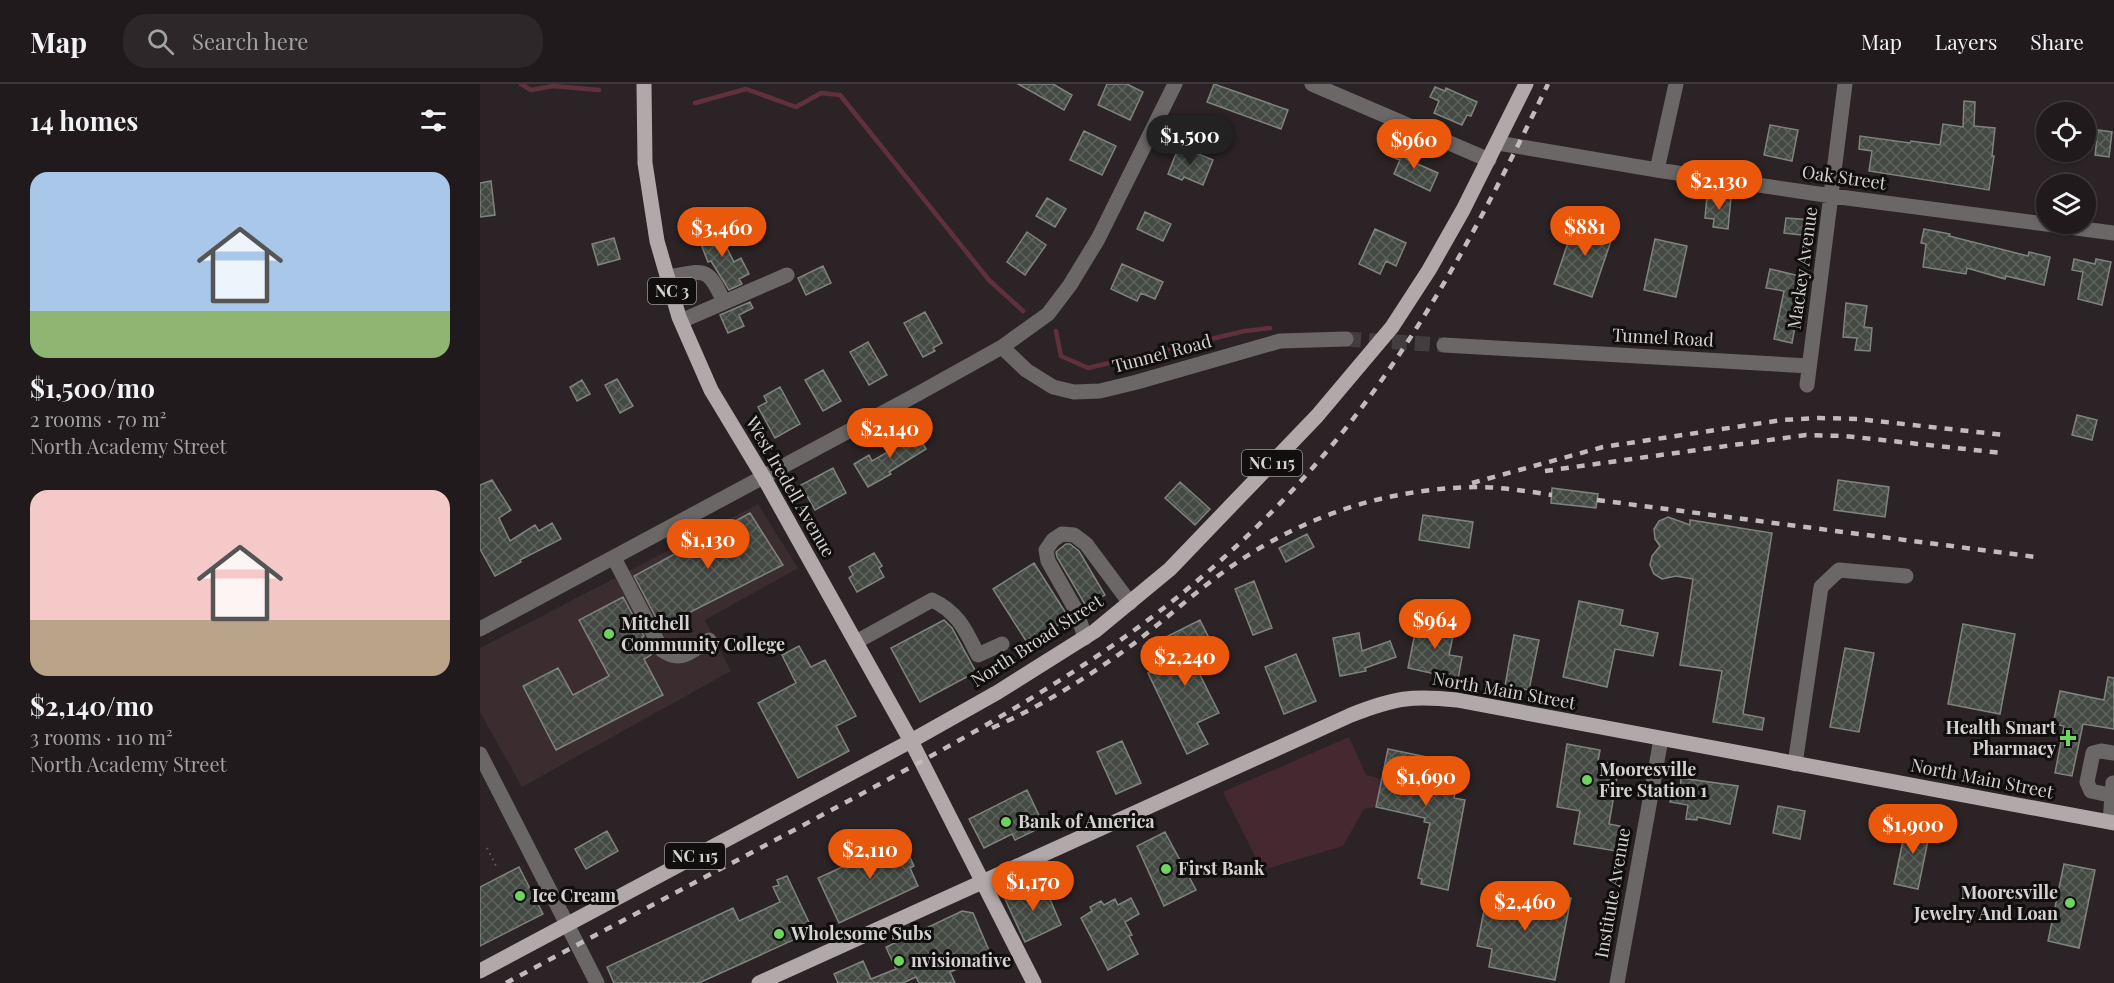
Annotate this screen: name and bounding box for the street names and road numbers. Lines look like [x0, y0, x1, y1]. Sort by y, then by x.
street label: Oak Street [1800, 159, 1888, 195]
street label: Mackey Avenue [1782, 205, 1822, 331]
road number: NC 3 [648, 278, 696, 304]
street label: Tunnel Road [1612, 322, 1715, 352]
street label: Tunnel Road [1110, 328, 1214, 378]
street label: West Iredell Avenue [740, 411, 841, 561]
road number: NC 115 [1242, 450, 1302, 476]
street label: North Broad Street [966, 588, 1107, 692]
street label: North Main Street [1431, 666, 1578, 715]
street label: North Main Street [1909, 752, 2056, 804]
street label: Institute Avenue [1589, 826, 1635, 960]
road number: NC 115 [665, 843, 725, 869]

